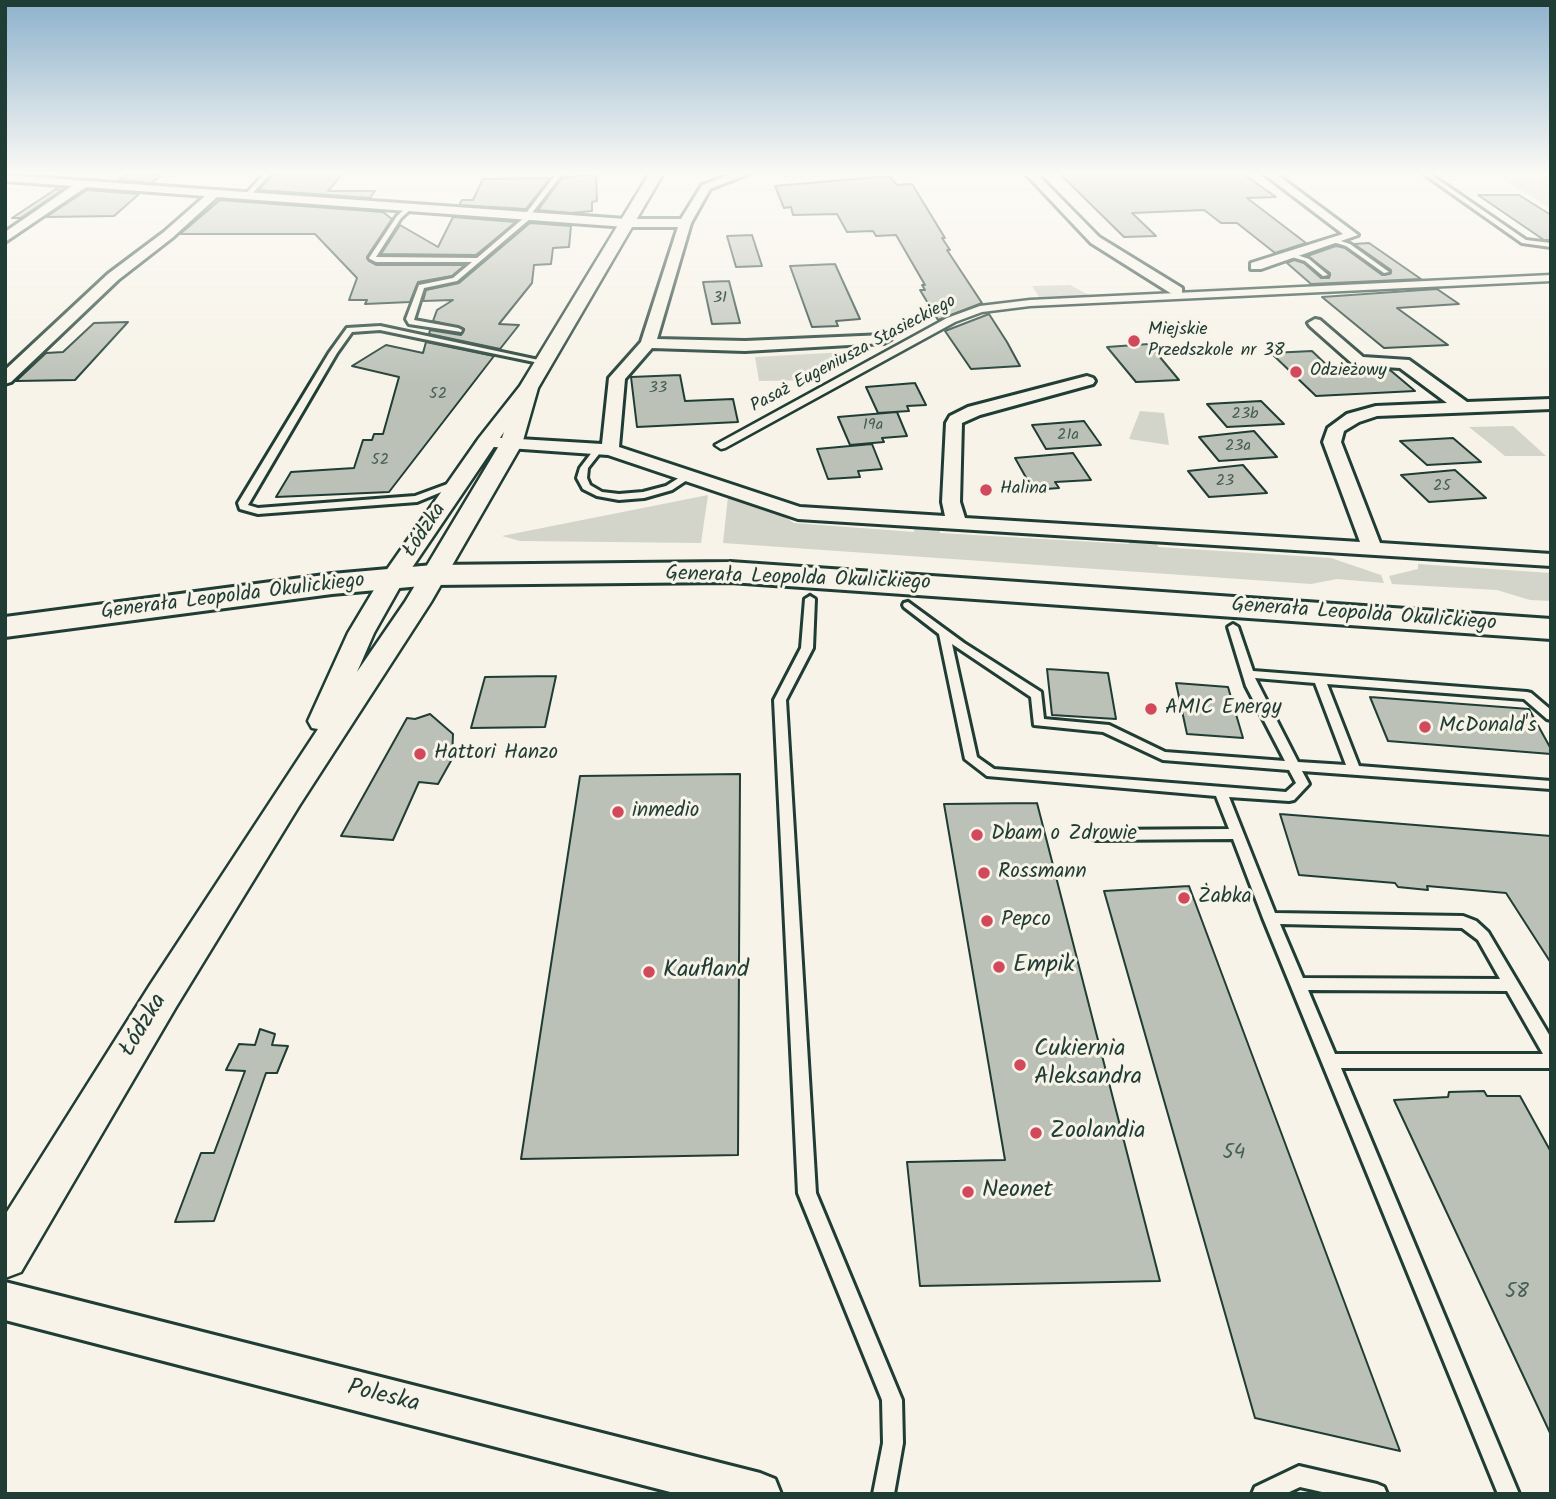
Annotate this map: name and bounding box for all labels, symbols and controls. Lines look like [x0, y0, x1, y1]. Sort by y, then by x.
house number: 31 [713, 289, 727, 309]
street label: Pasaż Eugeniusza Stasieckiego [748, 292, 960, 418]
place label: Miejskie Przedszkole nr 38 [1148, 320, 1285, 362]
marker: Miejskie Przedszkole nr 38 [1126, 333, 1142, 349]
place label: Odzieżowy [1310, 361, 1387, 383]
marker: Odzieżowy [1288, 364, 1304, 380]
house number: 33 [649, 379, 667, 399]
house number: 52 [429, 385, 447, 405]
house number: 23b [1232, 405, 1258, 425]
house number: 19a [863, 416, 883, 436]
house number: 21a [1057, 426, 1079, 446]
house number: 23a [1225, 437, 1251, 457]
house number: 52 [371, 451, 389, 471]
house number: 23 [1216, 472, 1234, 492]
house number: 25 [1433, 477, 1451, 497]
place label: Halina [1000, 479, 1047, 501]
marker: Halina [978, 482, 994, 498]
street label: Łódzka [399, 499, 453, 563]
street label: Generała Leopolda Okulickiego [665, 563, 931, 597]
street label: Generała Leopolda Okulickiego [100, 569, 366, 627]
street label: Generała Leopolda Okulickiego [1231, 594, 1497, 638]
place label: AMIC Energy [1165, 696, 1282, 722]
marker: AMIC Energy [1143, 701, 1159, 717]
place label: McDonald's [1439, 714, 1537, 740]
marker: McDonald's [1417, 719, 1433, 735]
place label: Hattori Hanzo [434, 741, 558, 767]
marker: Hattori Hanzo [412, 746, 428, 762]
place label: inmedio [632, 799, 699, 825]
marker: inmedio [610, 804, 626, 820]
place label: Dbam o Zdrowie [991, 822, 1137, 848]
marker: Dbam o Zdrowie [969, 827, 985, 843]
place label: Rossmann [998, 860, 1087, 886]
marker: Rossmann [976, 865, 992, 881]
place label: Żabka [1198, 885, 1252, 911]
marker: Żabka [1176, 890, 1192, 906]
place label: Pepco [1001, 908, 1051, 934]
marker: Pepco [979, 913, 995, 929]
place label: Empik [1013, 953, 1075, 981]
place label: Kaufland [663, 958, 749, 986]
marker: Empik [991, 959, 1007, 975]
marker: Kaufland [641, 964, 657, 980]
street label: Łódzka [115, 989, 175, 1063]
place label: Cukiernia Aleksandra [1034, 1037, 1142, 1093]
marker: Cukiernia Aleksandra [1012, 1057, 1028, 1073]
place label: Zoolandia [1050, 1119, 1145, 1147]
marker: Zoolandia [1028, 1125, 1044, 1141]
house number: 54 [1223, 1141, 1245, 1167]
place label: Neonet [982, 1178, 1053, 1206]
marker: Neonet [960, 1184, 976, 1200]
house number: 58 [1505, 1280, 1529, 1306]
street label: Poleska [344, 1375, 422, 1421]

